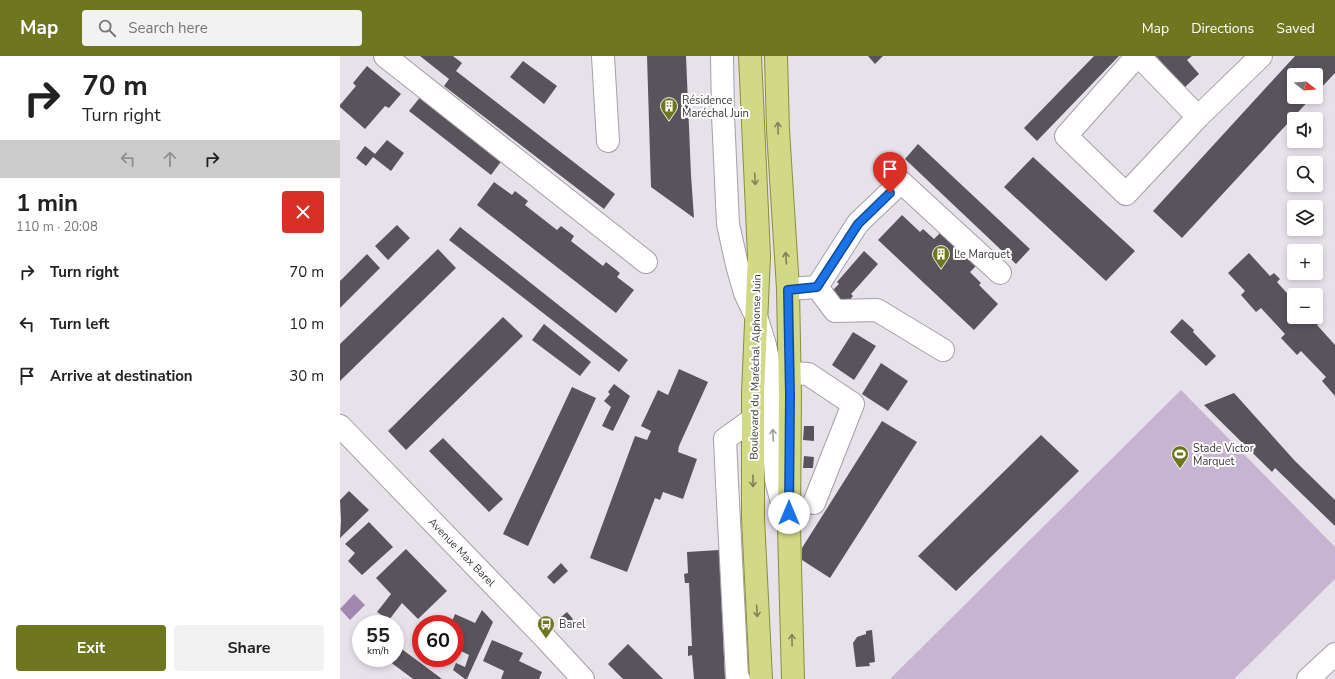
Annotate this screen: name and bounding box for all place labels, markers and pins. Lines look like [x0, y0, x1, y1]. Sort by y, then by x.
place label: Résidence Maréchal Juin [682, 93, 749, 121]
building icon: Résidence Maréchal Juin [659, 96, 679, 121]
pin [873, 152, 907, 193]
building icon: Le Marquet [931, 244, 951, 269]
place label: Le Marquet [954, 247, 1010, 262]
place label: Stade Victor Marquet [1193, 441, 1254, 469]
sports icon: Stade Victor Marquet [1170, 444, 1190, 469]
bus stop icon: Barel [536, 614, 556, 639]
place label: Barel [559, 617, 586, 632]

